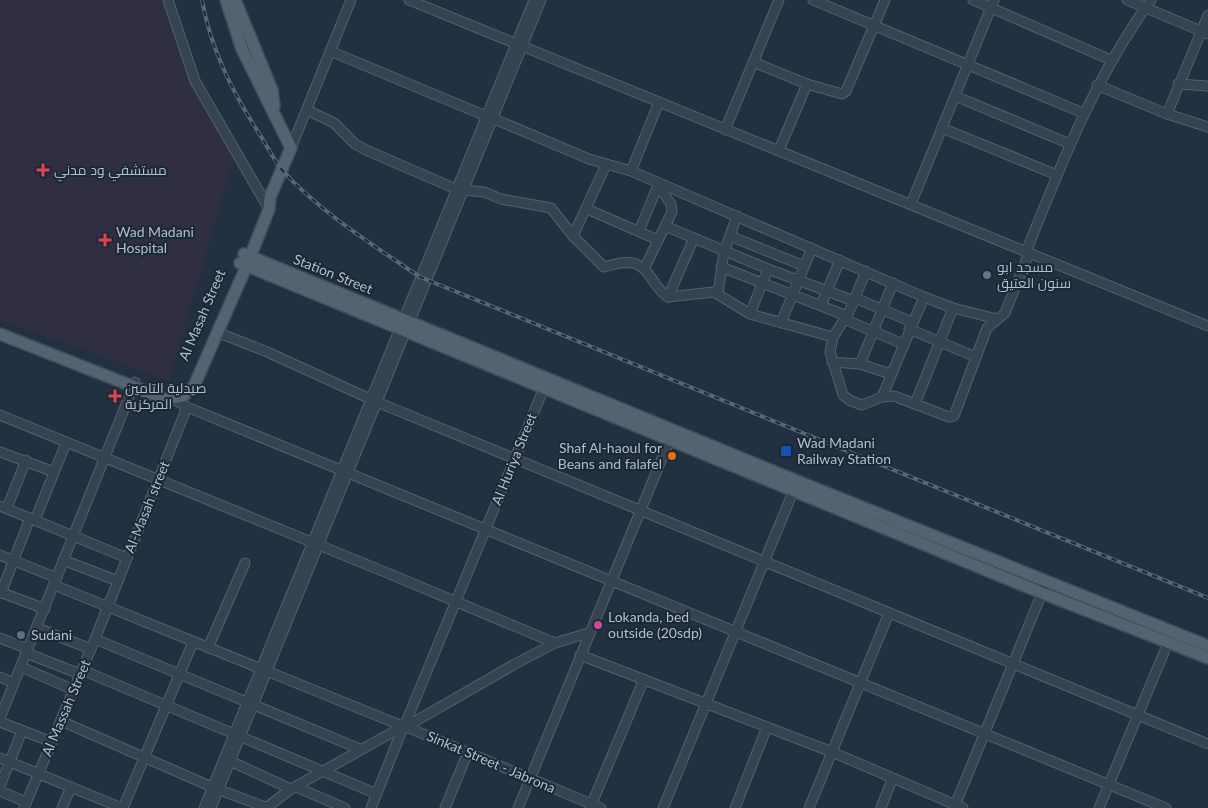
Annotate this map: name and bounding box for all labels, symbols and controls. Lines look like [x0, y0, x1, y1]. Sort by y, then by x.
place label: مستشفي ود مدني [54, 161, 167, 182]
marker: مستشفي ود مدني [36, 163, 50, 177]
place label: Wad Madani Hospital [116, 223, 194, 256]
marker: Wad Madani Hospital [98, 233, 112, 247]
street label: Station Street [291, 250, 375, 297]
place label: مسجد ابو سنون العتيق [997, 258, 1071, 292]
street label: Al Masah Street [175, 267, 228, 363]
marker: مسجد ابو سنون العتيق [981, 269, 993, 281]
place label: صيدلية التامين المركزية [125, 379, 206, 412]
marker: صيدلية التامين المركزية [109, 390, 121, 402]
street label: Al Huriya Street [487, 410, 540, 507]
place label: Wad Madani Railway Station [797, 434, 891, 467]
place label: Shaf Al-haoul for Beans and falafel [558, 439, 662, 472]
marker: Wad Madani Railway Station [779, 444, 793, 458]
marker: Shaf Al-haoul for Beans and falafel [666, 450, 678, 462]
street label: Al-Masah street [120, 458, 173, 555]
place label: Lokanda, bed outside (20sdp) [608, 608, 702, 641]
marker: Lokanda, bed outside (20sdp) [592, 619, 604, 631]
place label: Sudani [31, 626, 72, 643]
marker: Sudani [15, 629, 27, 641]
street label: Al Massah Street [38, 657, 94, 759]
street label: Sinkat Street - Jabrona [424, 727, 558, 796]

